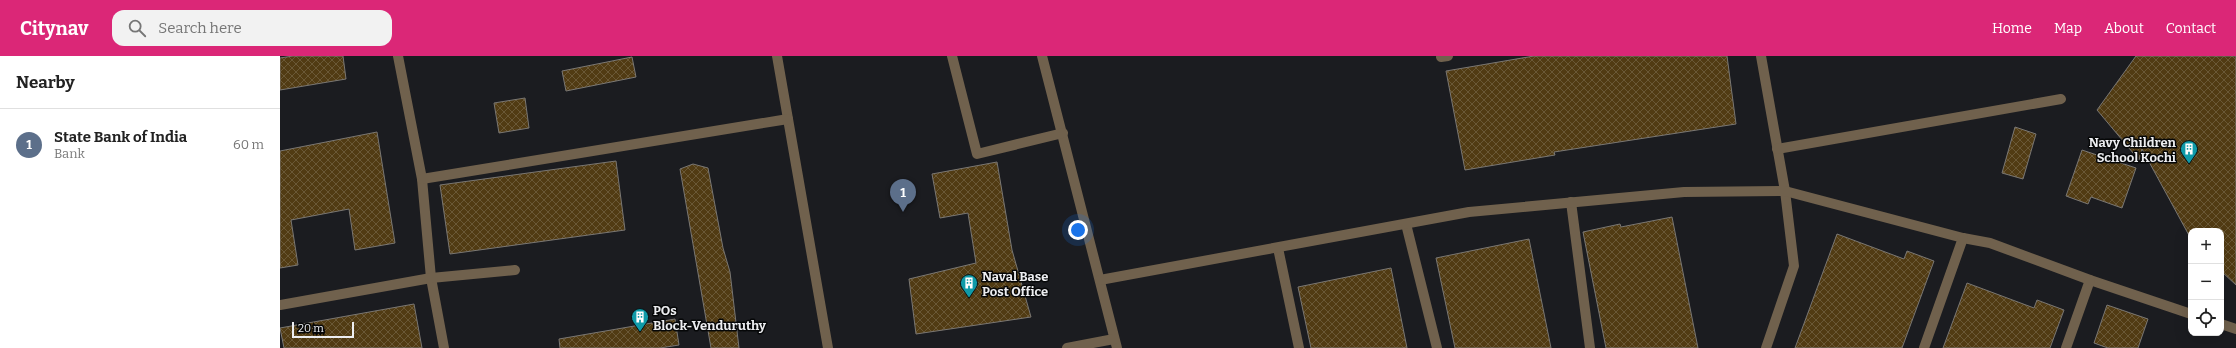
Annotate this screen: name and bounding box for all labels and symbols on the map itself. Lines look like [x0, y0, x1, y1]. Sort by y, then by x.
place label: Navy Children School Kochi [2089, 135, 2177, 165]
building icon: Navy Children School Kochi [2179, 139, 2199, 164]
pin: 1 [890, 179, 916, 212]
your location [1068, 220, 1088, 240]
place label: Naval Base Post Office [982, 269, 1048, 299]
building icon: Naval Base Post Office [959, 273, 979, 298]
place label: POs Block-Venduruthy [653, 303, 767, 333]
building icon: POs Block-Venduruthy [630, 307, 650, 332]
scale bar [292, 320, 354, 339]

